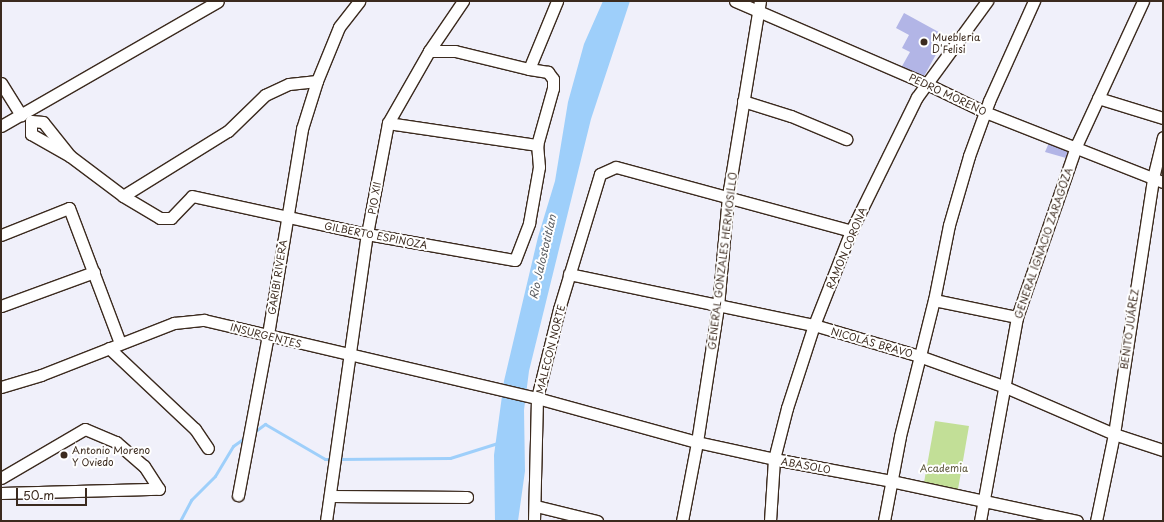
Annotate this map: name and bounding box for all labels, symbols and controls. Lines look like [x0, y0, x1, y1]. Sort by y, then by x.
place label: Muebleria D'Felisi [932, 30, 980, 54]
marker: Muebleria D'Felisi [919, 37, 929, 47]
street label: PEDRO MORENO [907, 71, 989, 117]
street label: GENERAL IGNACIO ZARAGOZA [1011, 165, 1075, 321]
street label: GENERAL GONZALES HERMOSILLO [705, 171, 739, 351]
street label: PIO XII [365, 180, 383, 216]
street label: RAMON CORONA [823, 205, 869, 291]
water label: Rio Jalostotitlan [527, 213, 559, 301]
street label: GILBERTO ESPINOZA [323, 219, 429, 251]
street label: GARIBI RIVERA [265, 239, 289, 315]
street label: BENITO JUÁREZ [1117, 288, 1141, 370]
street label: MALECON NORTE [533, 303, 567, 395]
street label: INSURGENTES [229, 320, 303, 350]
street label: NICOLÁS BRAVO [830, 325, 914, 359]
place label: Antonio Moreno Y Oviedo [72, 443, 150, 466]
marker: Antonio Moreno Y Oviedo [59, 450, 69, 460]
street label: ABASOLO [780, 455, 832, 475]
park label: Academia [920, 462, 968, 474]
scale bar [18, 480, 89, 506]
text: 50 m [23, 486, 54, 504]

